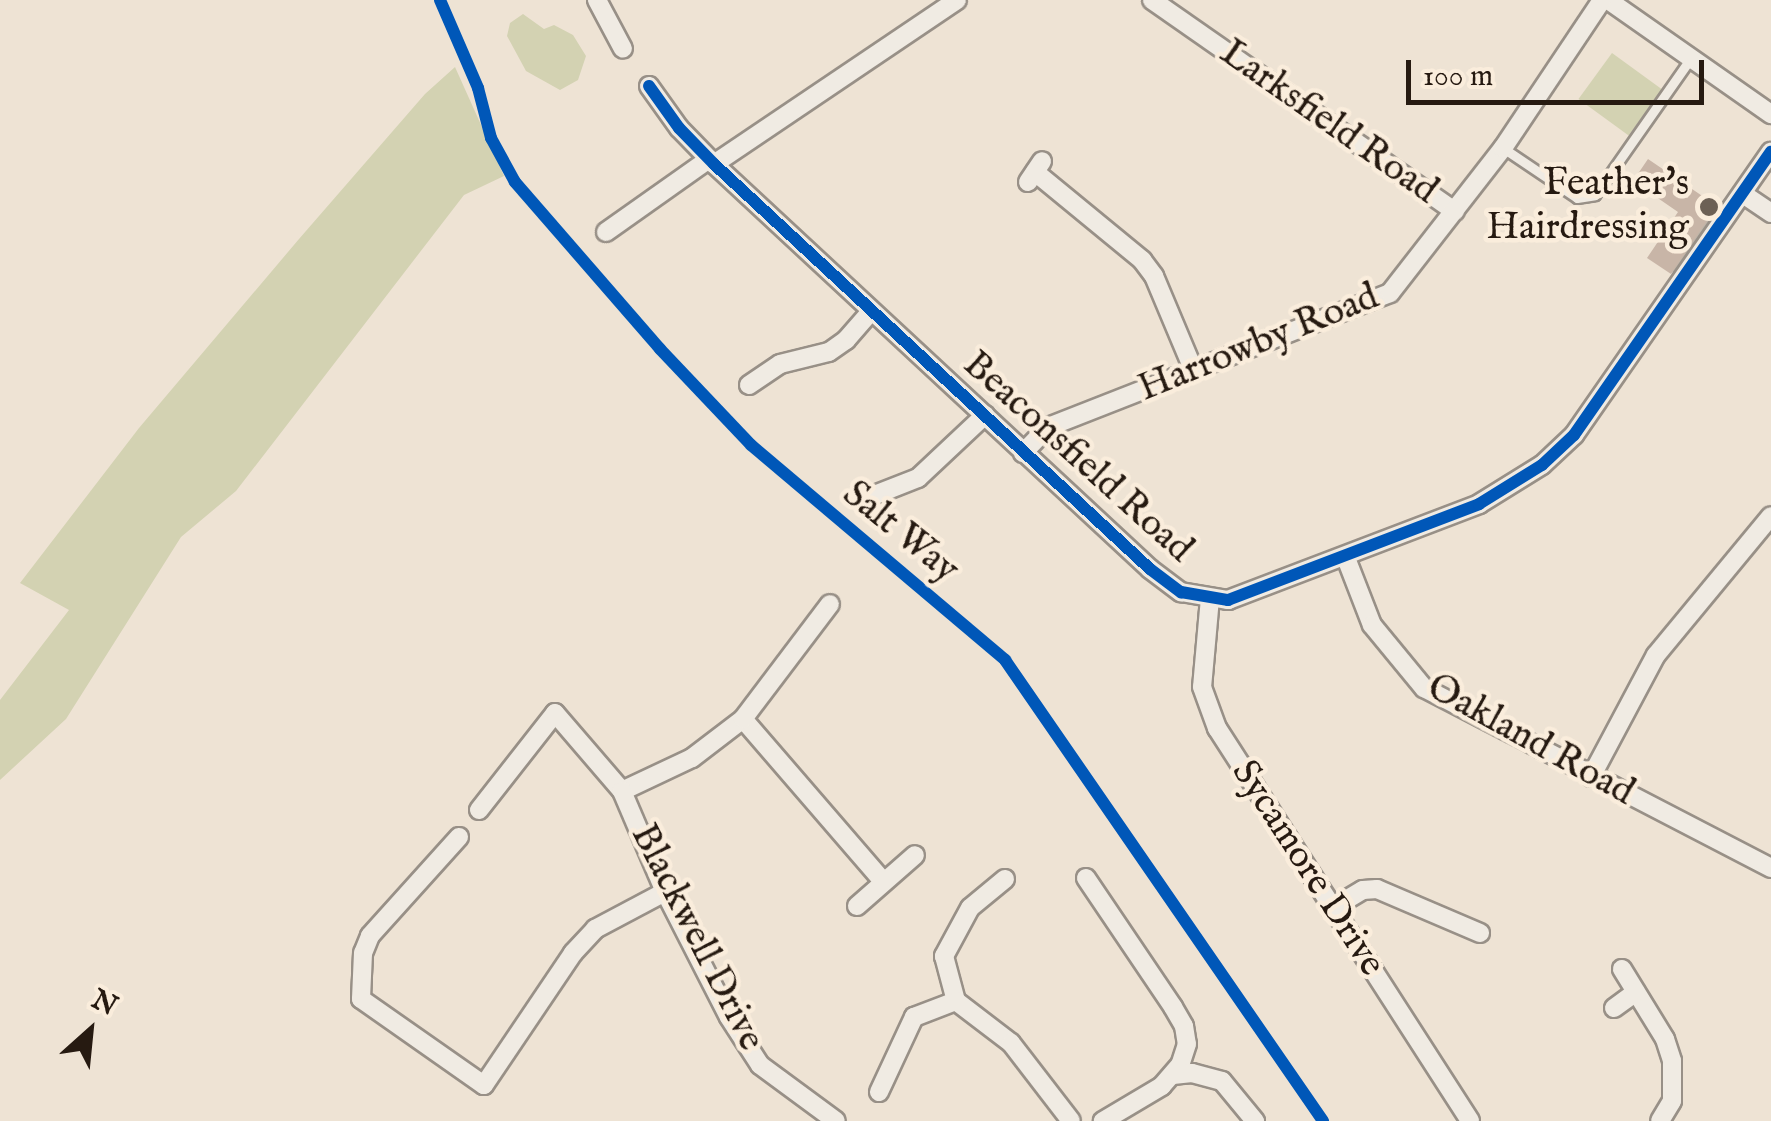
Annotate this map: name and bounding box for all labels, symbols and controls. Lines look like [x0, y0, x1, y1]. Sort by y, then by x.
street label: Larksfield Road [1210, 31, 1446, 215]
scale bar [1411, 40, 1708, 102]
text: 100 m [1423, 58, 1493, 96]
place label: Feather's Hairdressing [1486, 162, 1689, 252]
marker: Feather's Hairdressing [1698, 196, 1720, 218]
street label: Harrowby Road [1132, 275, 1386, 413]
street label: Beaconsfield Road [953, 343, 1201, 573]
street label: Salt Way [833, 472, 967, 594]
street label: Oakland Road [1418, 665, 1642, 817]
street label: Sycamore Drive [1220, 753, 1394, 985]
street label: Blackwell Drive [619, 817, 773, 1059]
north arrow [40, 981, 140, 1081]
text: N [85, 983, 123, 1025]

